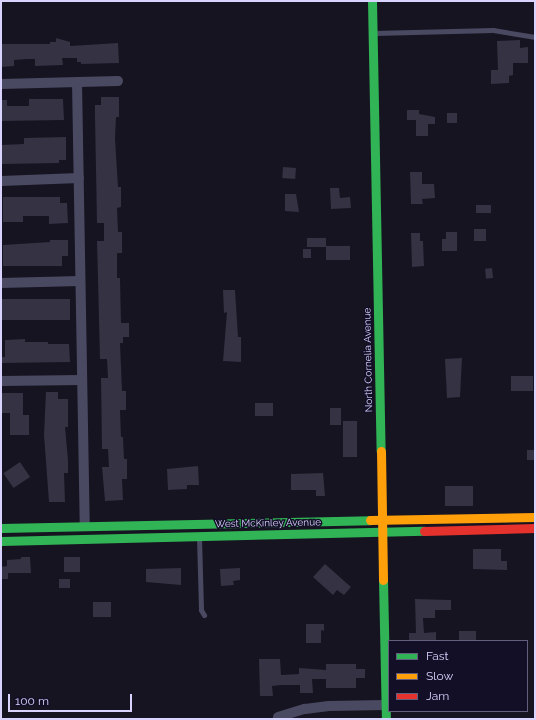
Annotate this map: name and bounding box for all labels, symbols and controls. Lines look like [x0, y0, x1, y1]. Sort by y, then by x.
street label: North Cornelia Avenue [361, 307, 375, 413]
street label: West McKinley Avenue [215, 516, 321, 530]
legend [388, 640, 528, 712]
text: Fast [426, 649, 449, 663]
text: Slow [426, 669, 453, 683]
scale bar [10, 686, 134, 712]
text: Jam [426, 689, 449, 703]
text: 100 m [15, 694, 49, 708]

